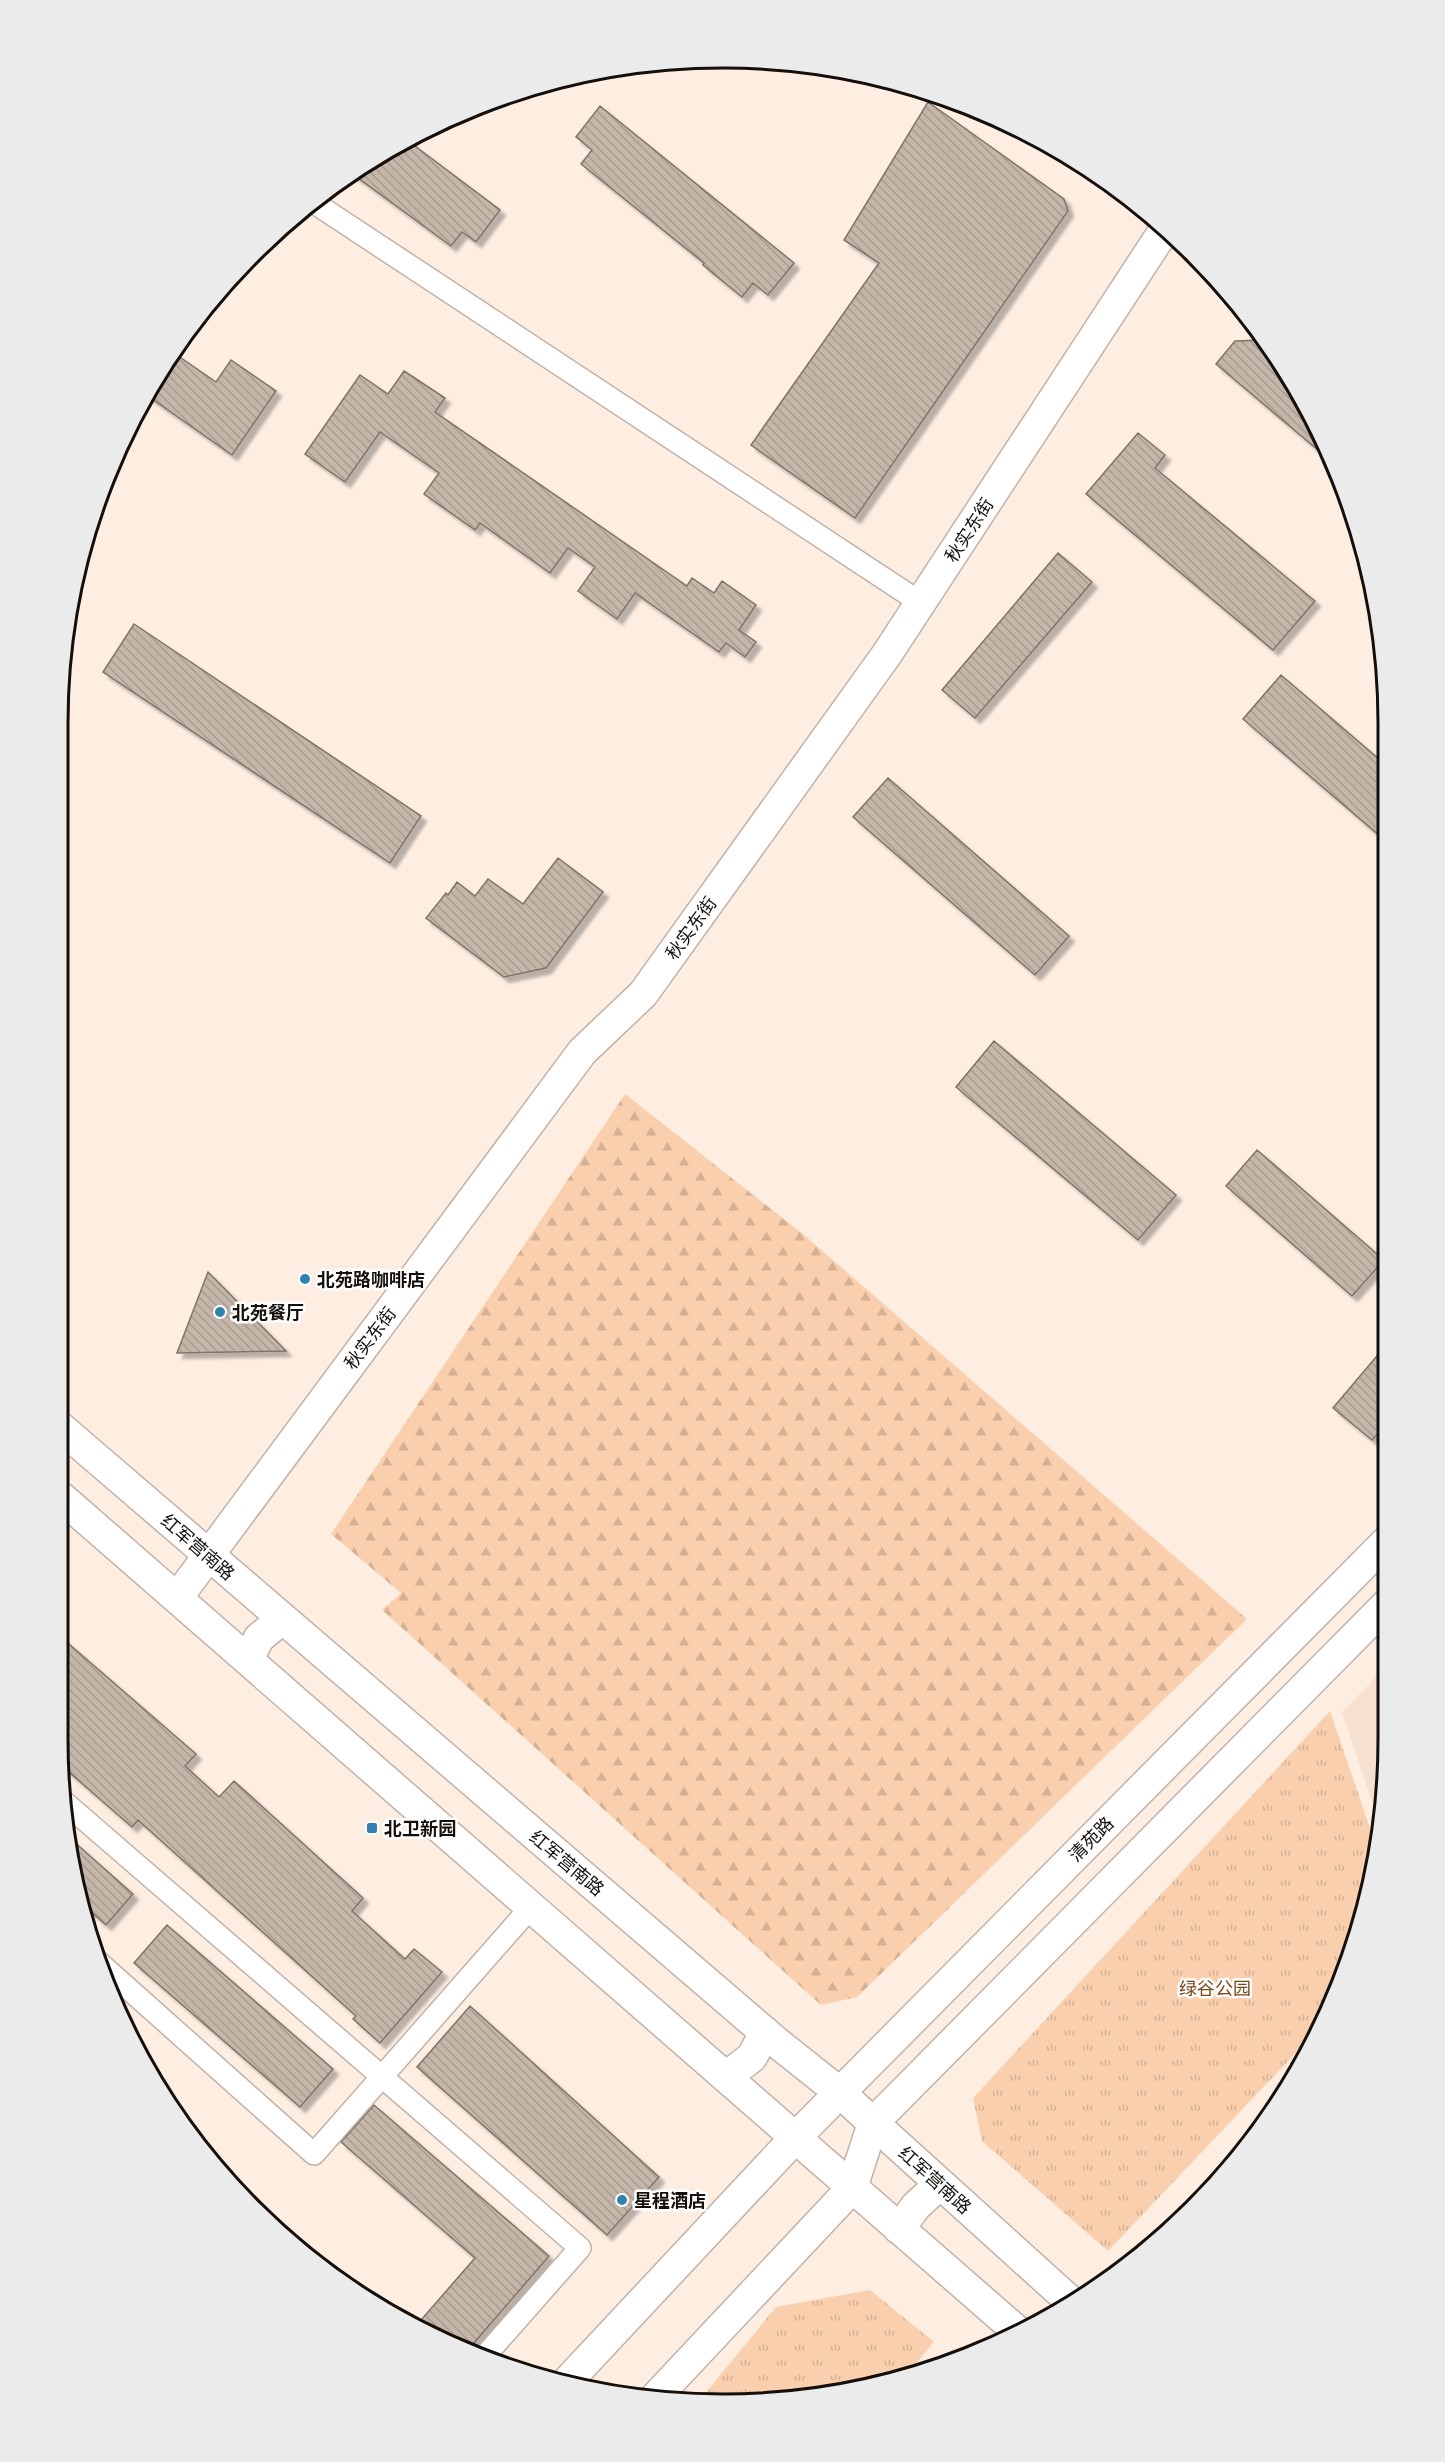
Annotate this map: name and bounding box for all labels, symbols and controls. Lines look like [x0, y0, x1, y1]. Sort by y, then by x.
street label: 秋实东街 [940, 494, 998, 566]
street label: 秋实东街 [661, 892, 721, 964]
place label: 北苑路咖啡店 [317, 1268, 425, 1291]
marker: 北苑路咖啡店 [298, 1272, 312, 1286]
place label: 北苑餐厅 [232, 1301, 304, 1324]
street label: 秋实东街 [339, 1302, 401, 1374]
marker: 北苑餐厅 [213, 1305, 227, 1319]
street label: 红军营南路 [156, 1509, 240, 1585]
street label: 清苑路 [1064, 1812, 1118, 1866]
place label: 北卫新园 [384, 1817, 456, 1840]
marker: 北卫新园 [365, 1821, 379, 1835]
street label: 红军营南路 [525, 1825, 609, 1901]
park label: 绿谷公园 [1179, 1977, 1251, 2000]
street label: 红军营南路 [894, 2141, 976, 2219]
place label: 星程酒店 [634, 2189, 706, 2212]
marker: 星程酒店 [615, 2193, 629, 2207]

